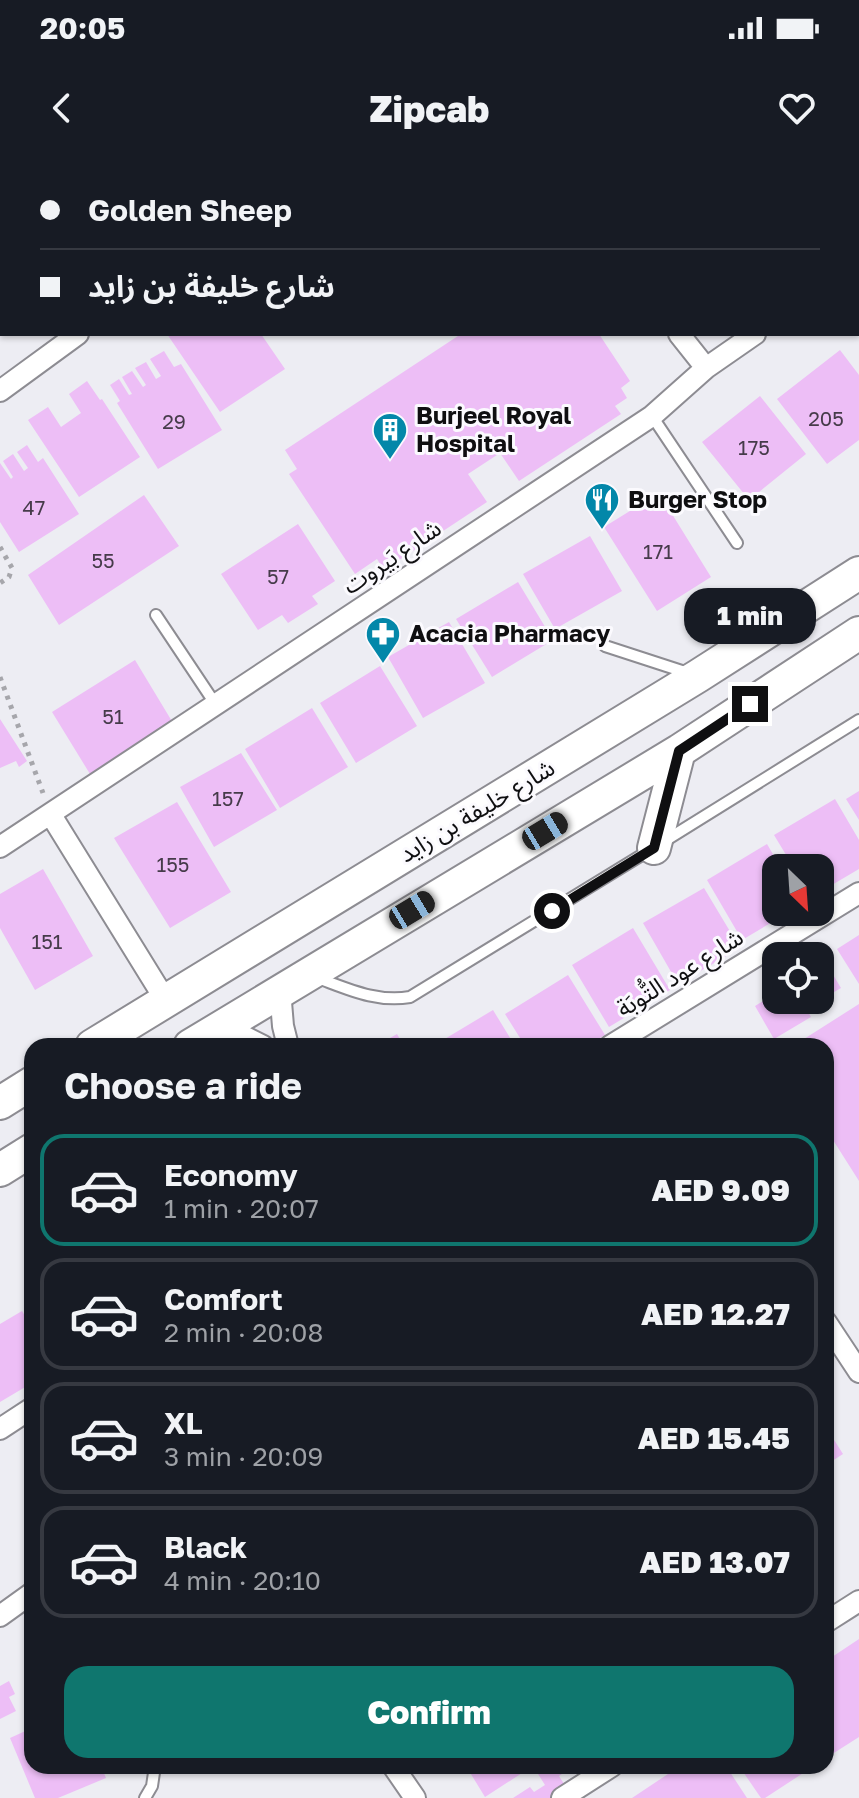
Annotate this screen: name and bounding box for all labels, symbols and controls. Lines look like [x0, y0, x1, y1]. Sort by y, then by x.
text: 20:05 [40, 10, 125, 46]
icon: back [40, 86, 84, 130]
icon: heart [775, 86, 819, 130]
text: Zipcab [370, 87, 489, 130]
text: Golden Sheep [88, 192, 292, 228]
text: شارع خليفة بن زايد [88, 268, 335, 304]
place label: Burjeel Royal Hospital [416, 400, 571, 457]
house number: 205 [808, 406, 844, 430]
house number: 29 [162, 409, 186, 433]
building icon: Burjeel Royal Hospital [371, 411, 409, 461]
house number: 175 [738, 435, 770, 459]
restaurant icon: Burger Stop [583, 481, 621, 531]
place label: Burger Stop [628, 484, 767, 513]
house number: 47 [23, 495, 45, 519]
street label: شارع بَيروت [337, 512, 448, 602]
house number: 171 [643, 539, 673, 563]
house number: 55 [91, 548, 115, 572]
house number: 57 [267, 564, 289, 588]
callout: 1 min [684, 588, 816, 644]
text: 1 min [717, 600, 783, 631]
pharmacy icon: Acacia Pharmacy [364, 615, 402, 665]
place label: Acacia Pharmacy [409, 618, 611, 647]
route end [732, 686, 768, 722]
house number: 51 [102, 704, 124, 728]
street label: شارع خليفة بن زايد [393, 752, 561, 871]
house number: 157 [212, 786, 244, 810]
car [518, 808, 572, 854]
house number: 155 [157, 852, 189, 876]
north arrow [762, 854, 834, 926]
map controls [762, 854, 834, 1014]
car [385, 887, 439, 933]
route start [534, 893, 570, 929]
street label: شارع عود التُّوبَة [609, 919, 750, 1026]
house number: 151 [32, 929, 63, 953]
button: locate [762, 942, 834, 1014]
text: Choose a ride [64, 1064, 302, 1107]
icon: car [68, 1154, 140, 1226]
text: Economy [164, 1157, 298, 1193]
text: AED 9.09 [652, 1172, 790, 1208]
text: 1 min · 20:07 [164, 1193, 319, 1224]
icon: car [68, 1278, 140, 1350]
text: Comfort [164, 1281, 283, 1317]
text: AED 12.27 [641, 1296, 790, 1332]
text: 2 min · 20:08 [164, 1317, 323, 1348]
icon: car [68, 1402, 140, 1474]
text: XL [164, 1405, 203, 1441]
text: AED 15.45 [638, 1420, 790, 1456]
text: 3 min · 20:09 [164, 1441, 323, 1472]
icon: car [68, 1526, 140, 1598]
text: Black [164, 1529, 247, 1565]
text: AED 13.07 [639, 1544, 790, 1580]
text: 4 min · 20:10 [164, 1565, 321, 1596]
button: Confirm [64, 1666, 794, 1758]

